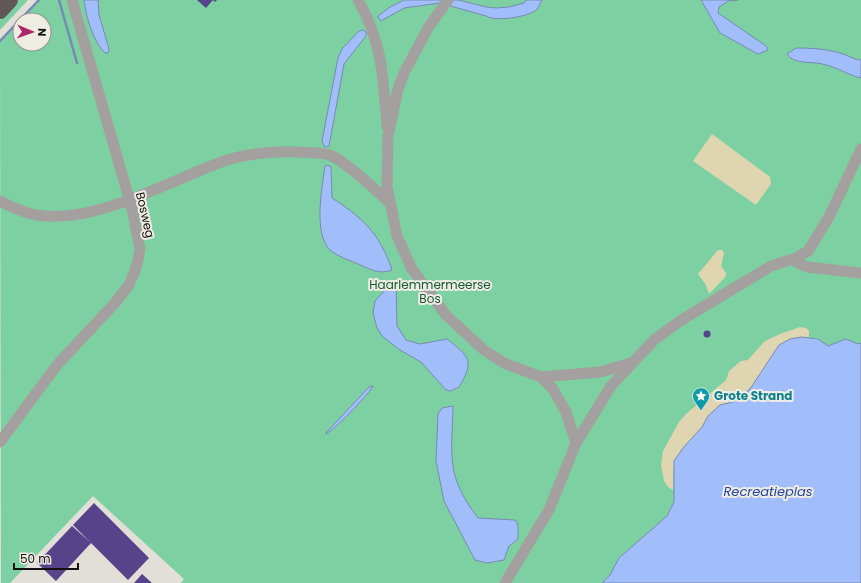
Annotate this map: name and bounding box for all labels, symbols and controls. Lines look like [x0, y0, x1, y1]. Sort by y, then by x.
north arrow [12, 12, 52, 52]
text: N [34, 28, 50, 37]
street label: Bosweg [132, 190, 159, 240]
park label: Haarlemmermeerse Bos [369, 276, 491, 307]
place icon: Grote Strand [691, 386, 711, 411]
place label: Grote Strand [714, 387, 793, 404]
water label: Recreatieplas [723, 482, 813, 501]
scale bar [14, 545, 78, 571]
text: 50 m [20, 550, 51, 567]

